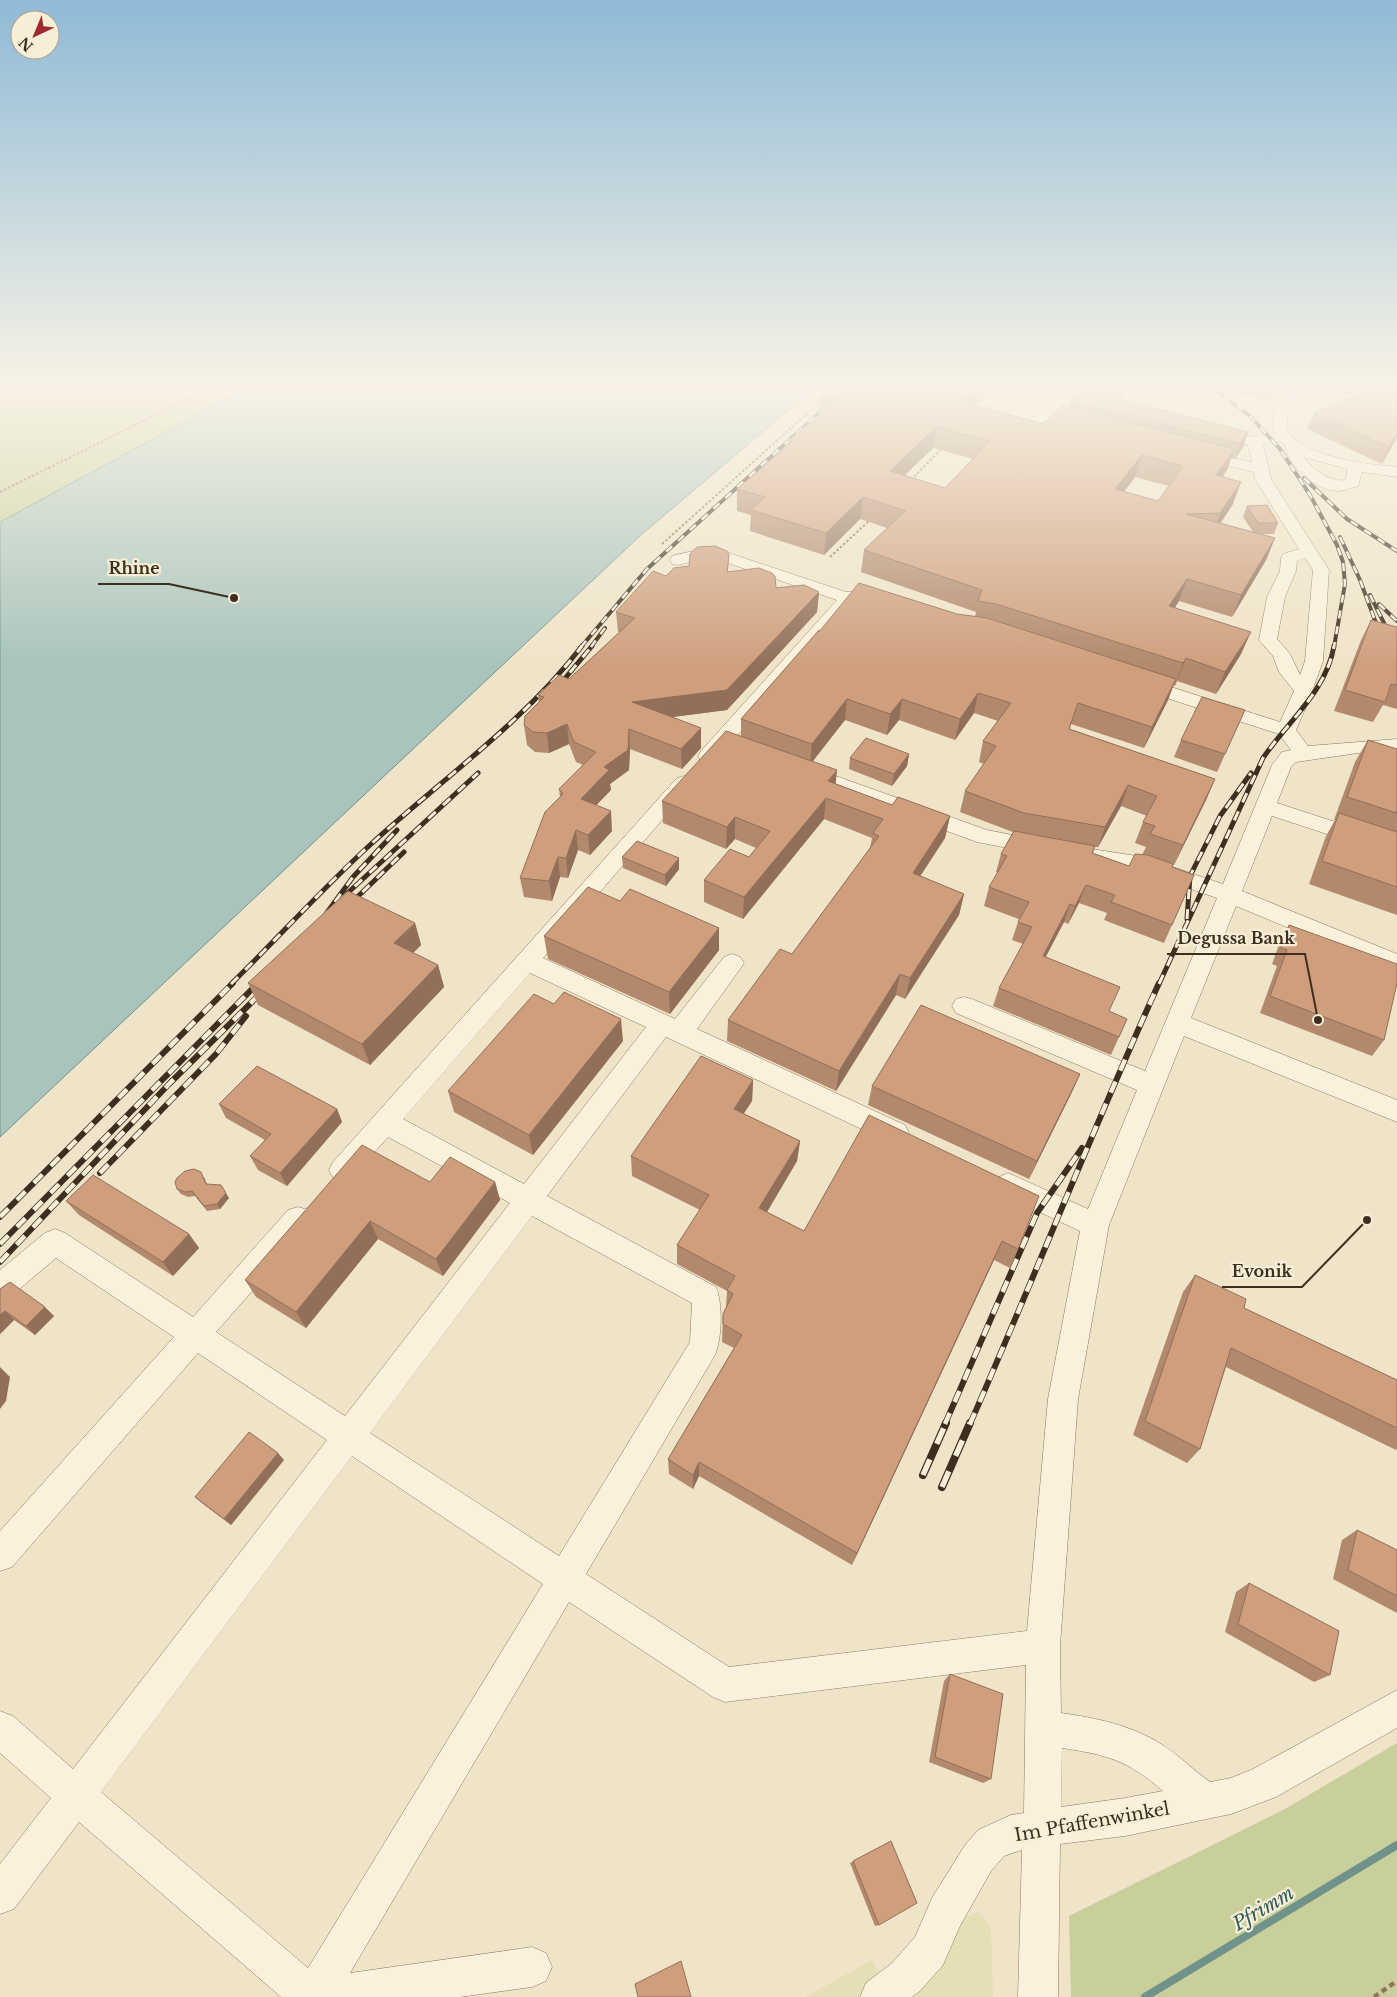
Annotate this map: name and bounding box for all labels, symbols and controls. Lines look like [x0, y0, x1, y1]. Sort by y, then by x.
north arrow [10, 10, 60, 60]
text: N [15, 33, 37, 55]
callout: Rhine [98, 553, 169, 584]
text: Rhine [108, 558, 160, 578]
callout: Degussa Bank [1167, 923, 1305, 954]
text: Degussa Bank [1177, 928, 1295, 948]
callout: Evonik [1222, 1256, 1302, 1287]
text: Evonik [1232, 1261, 1292, 1281]
street label: Im Pfaffenwinkel [1013, 1797, 1172, 1847]
water label: Pfrimm [1228, 1881, 1298, 1936]

